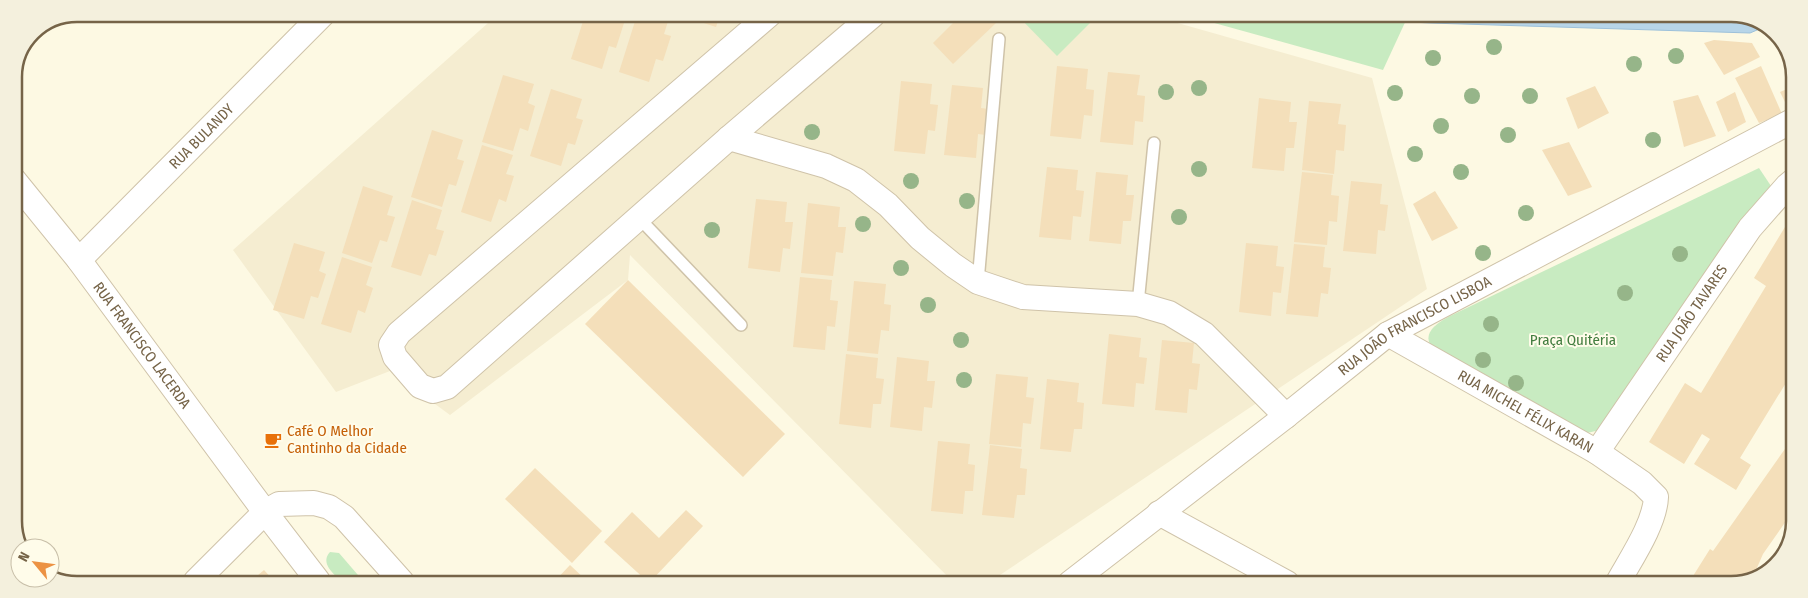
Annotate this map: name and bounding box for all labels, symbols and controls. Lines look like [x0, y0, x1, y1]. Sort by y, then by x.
street label: RUA BULANDY [165, 100, 238, 173]
street label: RUA JOÃO TAVARES [1652, 261, 1731, 365]
street label: RUA JOÃO FRANCISCO LISBOA [1335, 272, 1494, 379]
street label: RUA FRANCISCO LACERDA [89, 278, 195, 412]
park label: Praça Quitéria [1530, 331, 1616, 349]
street label: RUA MICHEL FÉLIX KARAN [1455, 366, 1597, 457]
place label: Café O Melhor Cantinho da Cidade [287, 422, 407, 457]
cafe icon: Café O Melhor Cantinho da Cidade [263, 430, 283, 450]
north arrow [10, 538, 60, 588]
text: N [15, 549, 34, 565]

